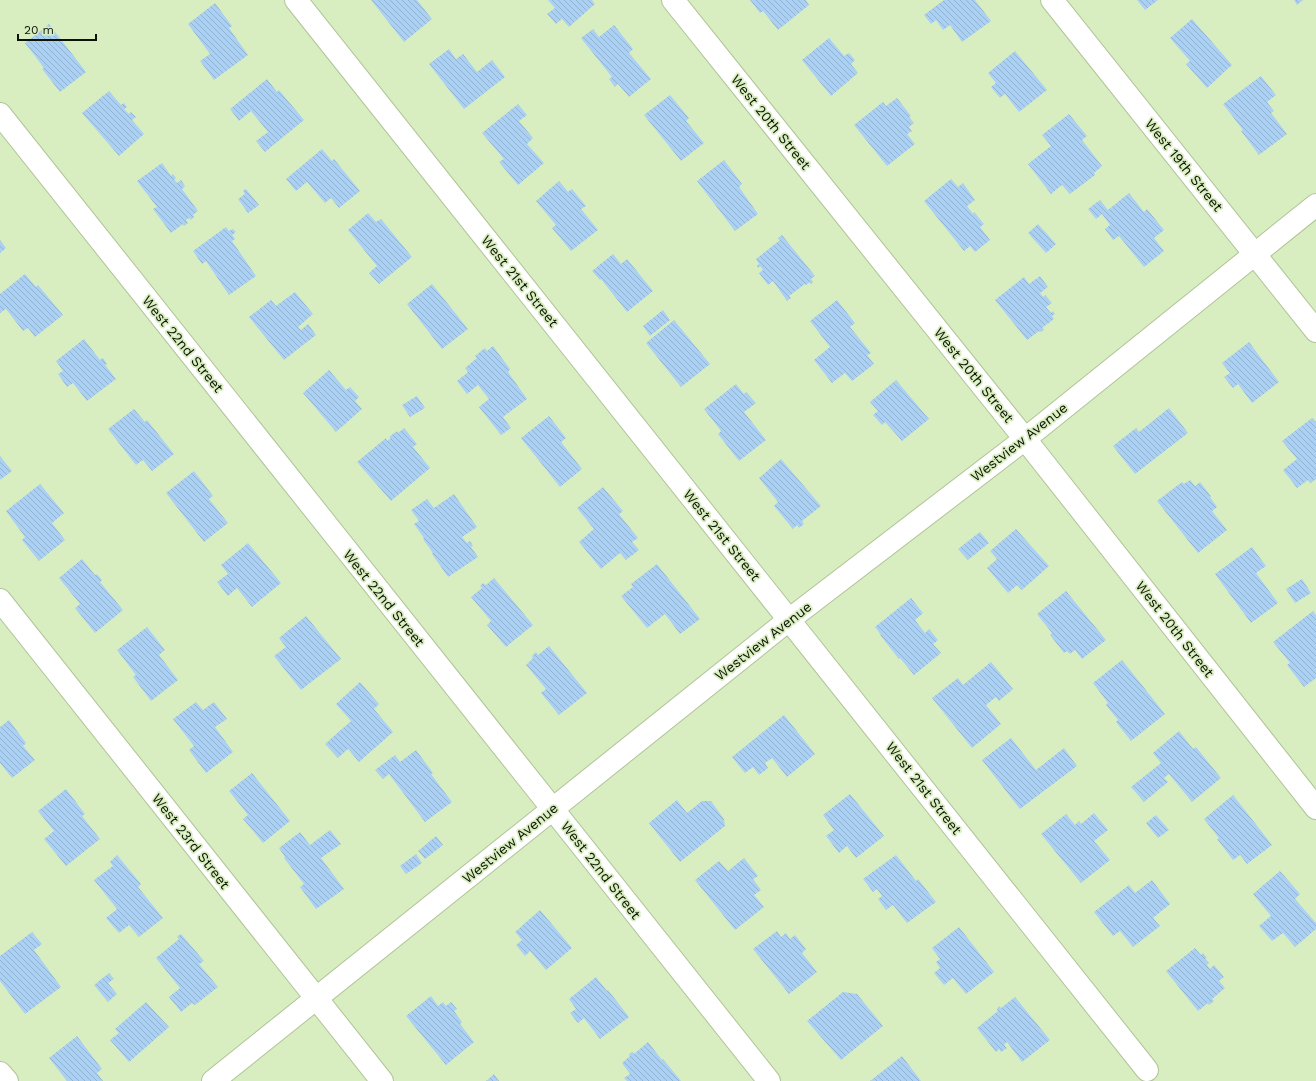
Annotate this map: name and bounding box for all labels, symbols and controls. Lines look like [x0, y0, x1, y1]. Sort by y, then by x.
scale bar [18, 16, 96, 42]
text: 20 m [24, 23, 54, 37]
street label: West 20th Street [728, 71, 814, 173]
street label: West 19th Street [1142, 116, 1226, 215]
street label: West 21st Street [478, 232, 562, 330]
street label: West 22nd Street [139, 292, 227, 396]
street label: West 20th Street [931, 324, 1017, 426]
street label: Westview Avenue [967, 399, 1071, 485]
street label: West 21st Street [680, 486, 764, 584]
street label: West 22nd Street [340, 546, 428, 650]
street label: West 20th Street [1133, 578, 1218, 680]
street label: Westview Avenue [711, 598, 815, 684]
street label: West 21st Street [883, 739, 965, 837]
street label: West 23rd Street [149, 790, 233, 892]
street label: Westview Avenue [459, 800, 561, 886]
street label: West 22nd Street [558, 818, 644, 922]

